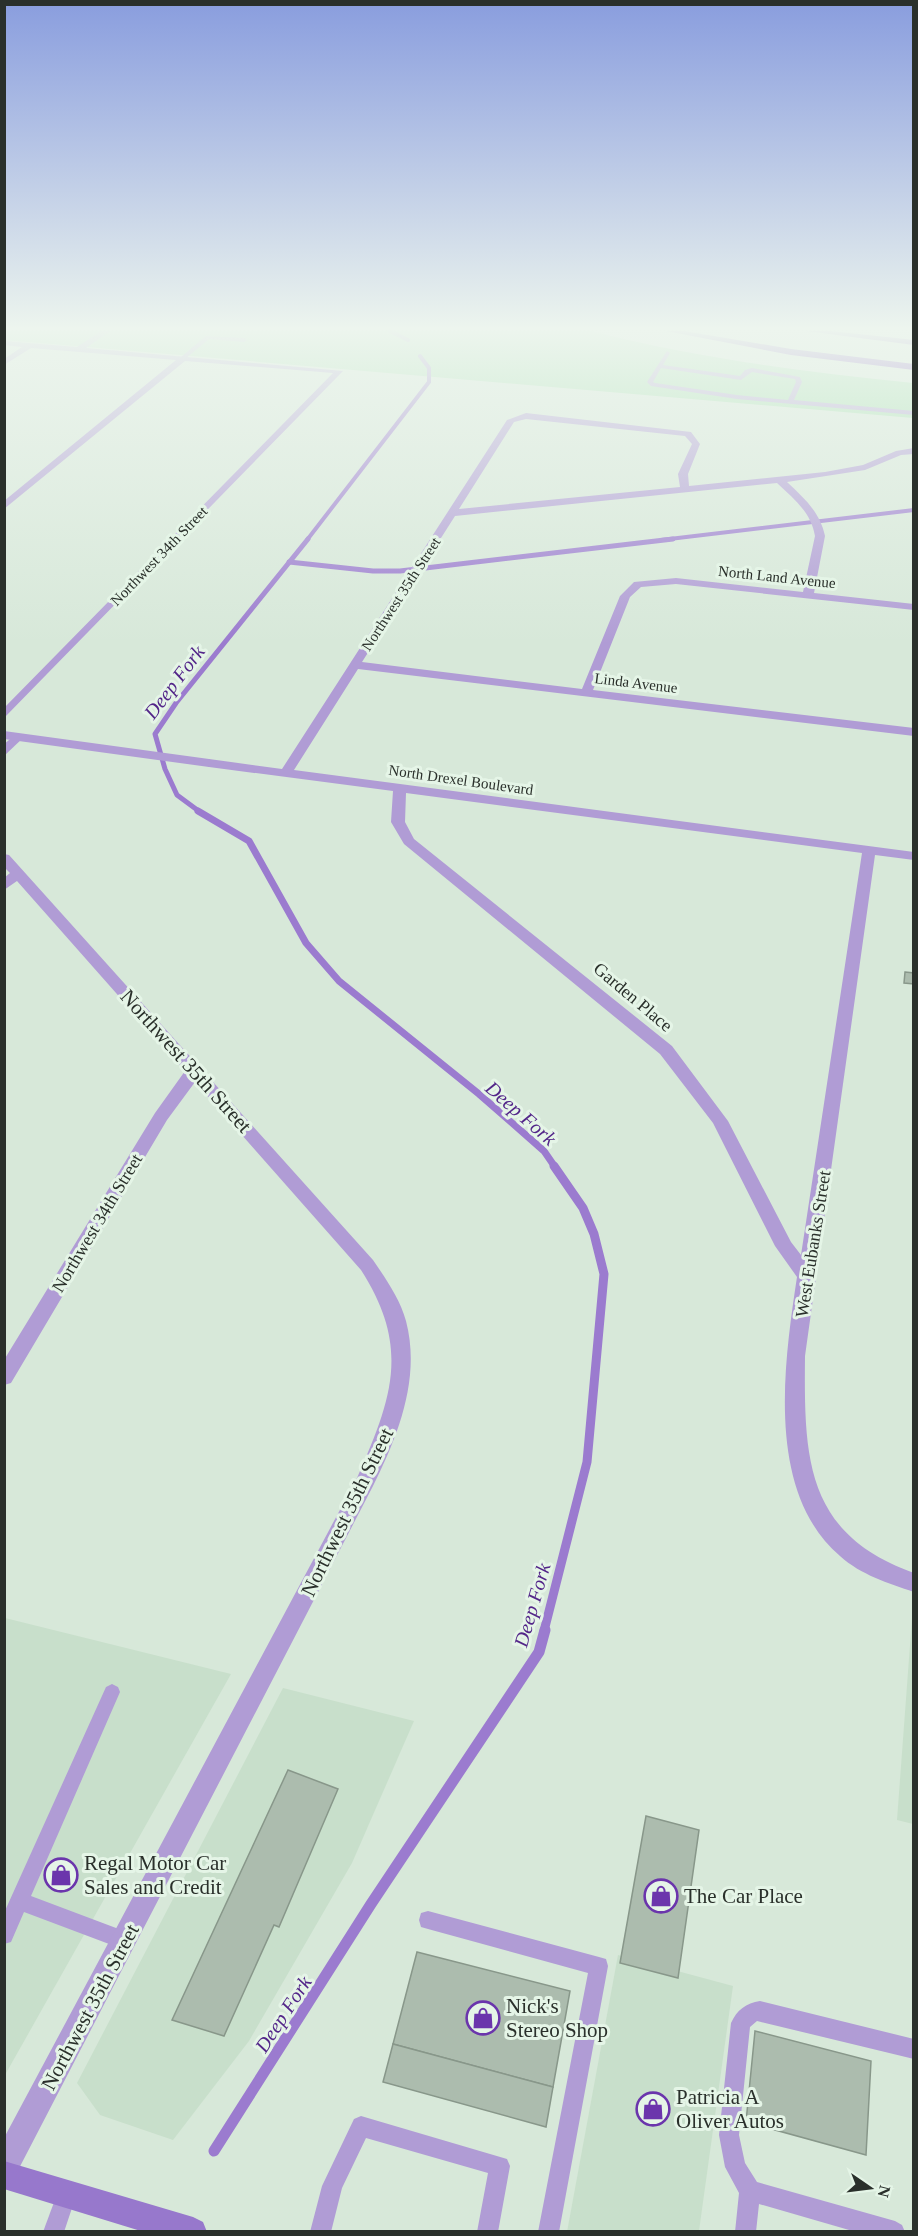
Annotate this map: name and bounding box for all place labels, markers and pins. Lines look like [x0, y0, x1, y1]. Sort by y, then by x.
place label: Regal Motor Car Sales and Credit [84, 1851, 226, 1899]
shop icon: Regal Motor Car Sales and Credit [43, 1857, 79, 1893]
shop icon: The Car Place [643, 1878, 679, 1914]
place label: The Car Place [684, 1884, 803, 1908]
place label: Nick's Stereo Shop [506, 1994, 608, 2042]
shop icon: Nick's Stereo Shop [465, 2000, 501, 2036]
place label: Patricia A Oliver Autos [676, 2085, 784, 2133]
shop icon: Patricia A Oliver Autos [635, 2091, 671, 2127]

